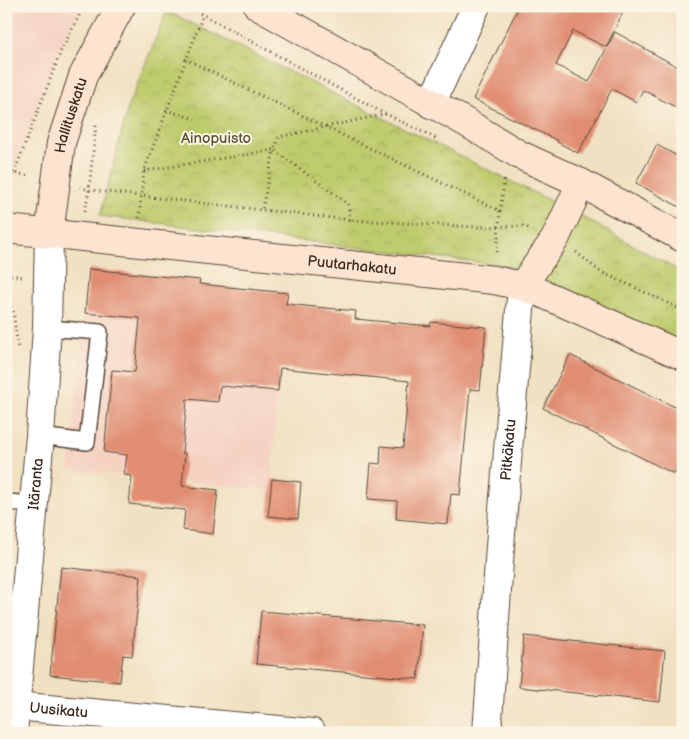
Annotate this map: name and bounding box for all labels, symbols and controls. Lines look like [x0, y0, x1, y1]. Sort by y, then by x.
street label: Hallituskatu [50, 75, 91, 154]
park label: Ainopuisto [181, 129, 251, 148]
street label: Puutarhakatu [307, 251, 398, 279]
street label: Pitkäkatu [496, 418, 520, 481]
street label: Itäranta [24, 457, 47, 511]
street label: Uusikatu [29, 698, 89, 722]

